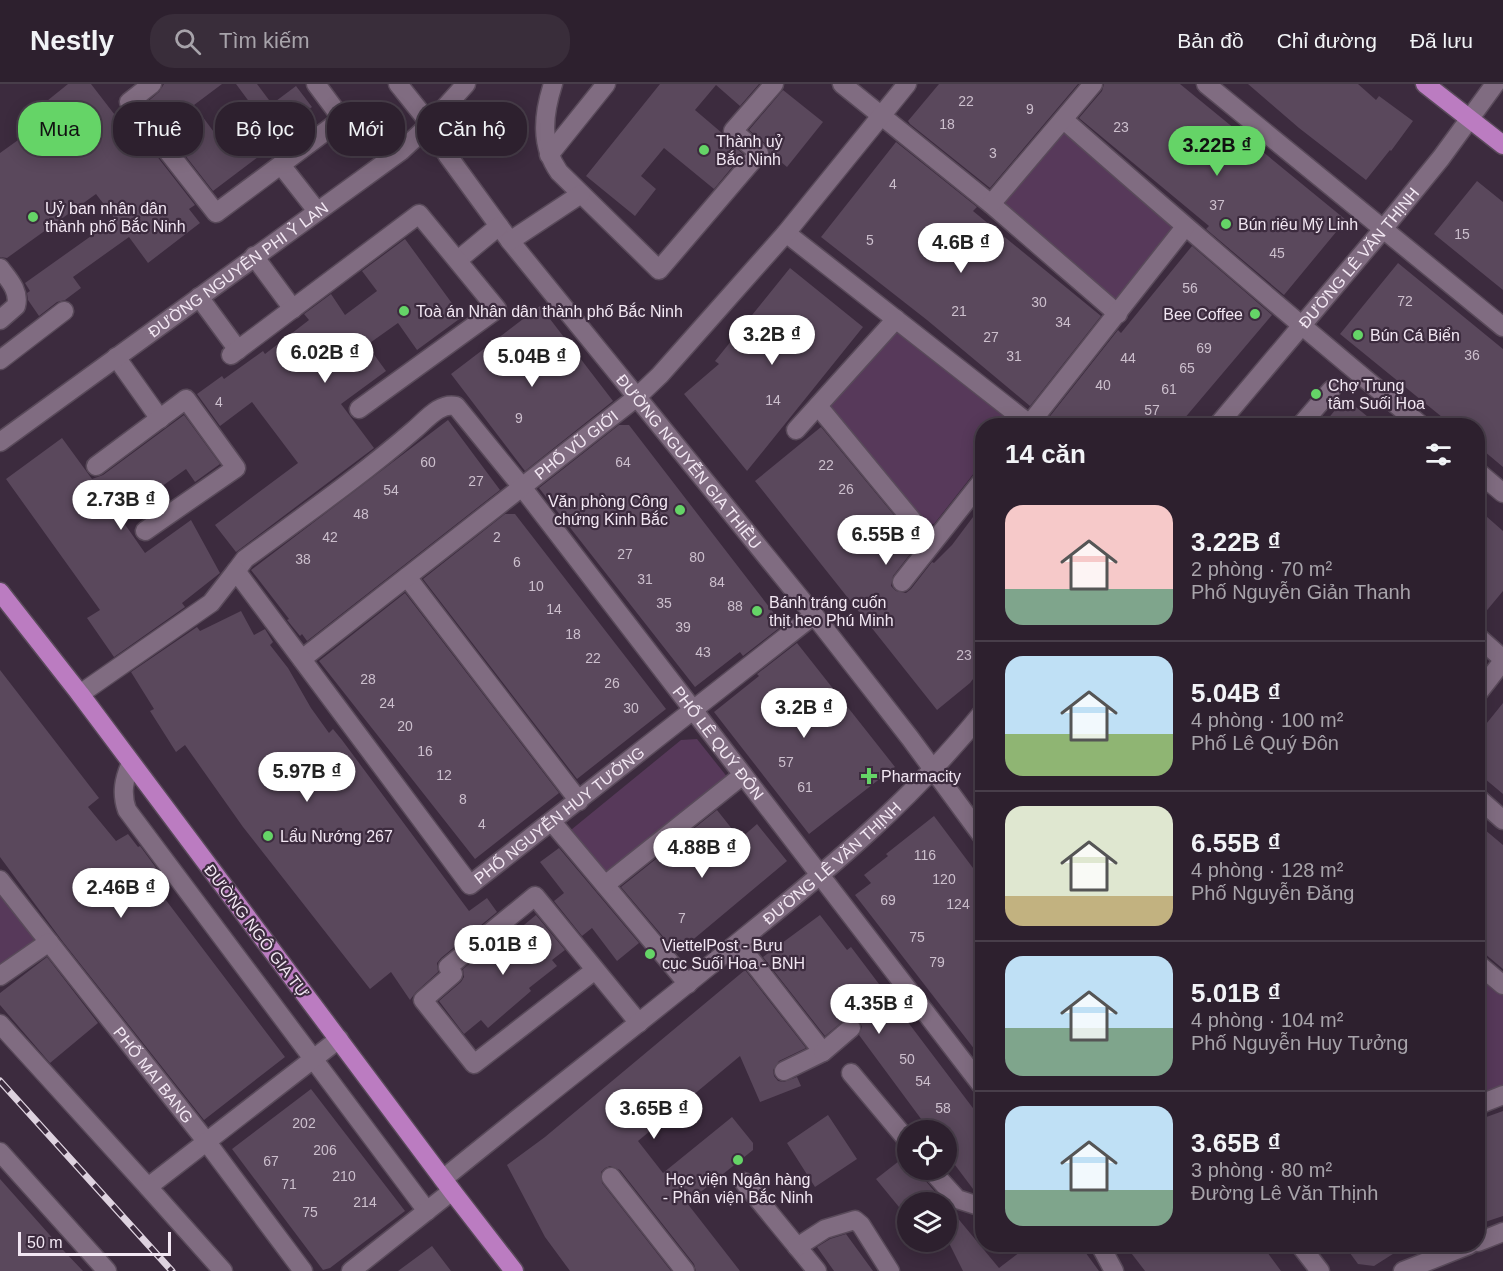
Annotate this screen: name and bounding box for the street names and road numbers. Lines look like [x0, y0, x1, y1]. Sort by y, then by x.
street label: ĐƯỜNG LÊ VĂN THỊNH [1296, 184, 1422, 331]
street label: ĐƯỜNG NGUYÊN PHI Ỷ LAN [145, 199, 331, 341]
street label: ĐƯỜNG NGUYỄN GIA THIỀU [613, 371, 764, 552]
street label: PHỐ VŨ GIỚI [531, 407, 621, 483]
street label: PHỐ LÊ QUÝ ĐÔN [669, 683, 767, 803]
street label: PHỐ NGUYỄN HUY TƯỞNG [471, 744, 648, 887]
street label: ĐƯỜNG LÊ VĂN THỊNH [760, 799, 904, 928]
street label: ĐƯỜNG NGÔ GIA TỰ [201, 861, 313, 1001]
street label: PHỐ MAI BANG [110, 1024, 196, 1126]

